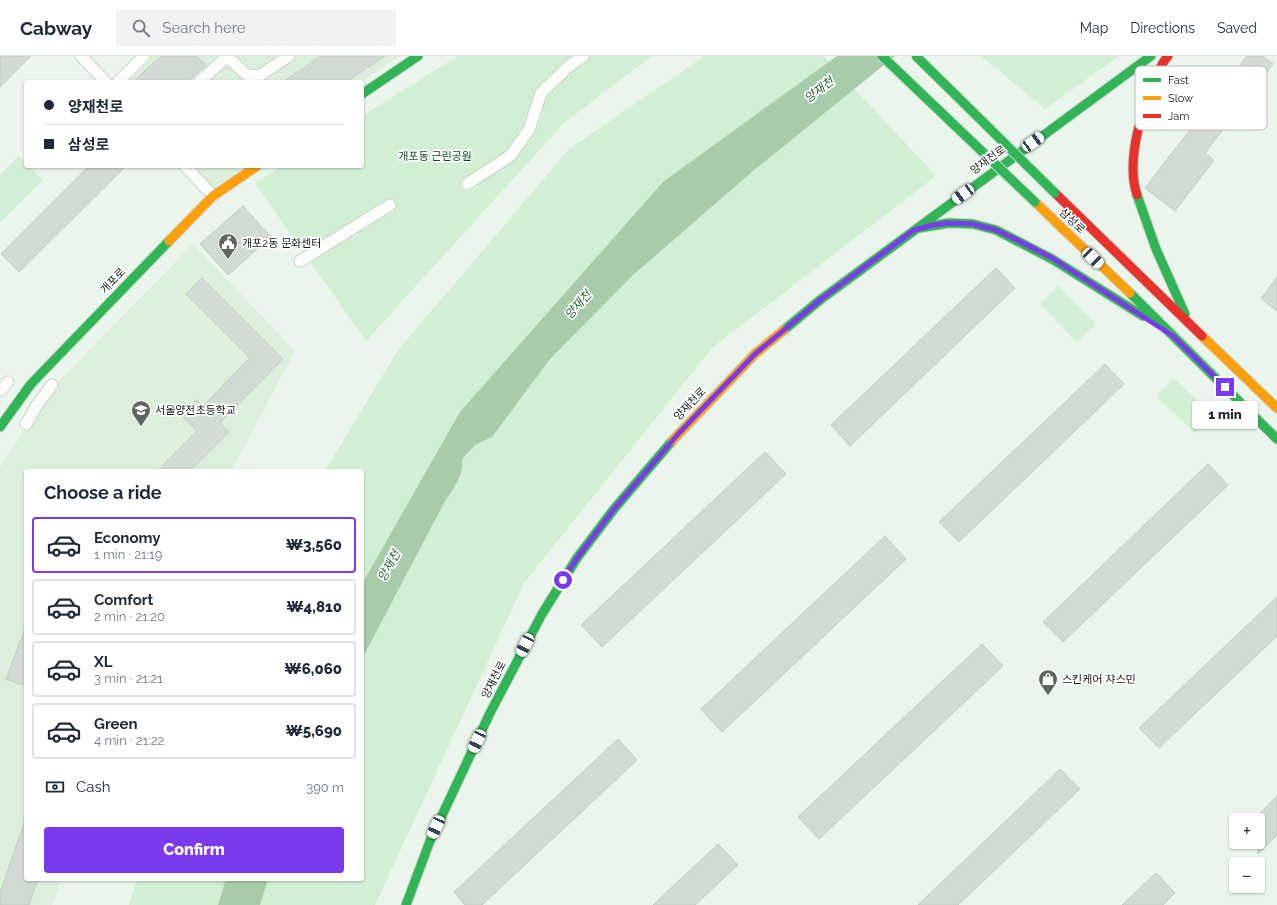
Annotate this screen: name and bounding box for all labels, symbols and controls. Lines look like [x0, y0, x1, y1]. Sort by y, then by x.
search box [116, 10, 396, 46]
text: Cabway [20, 17, 92, 39]
icon: search [130, 17, 152, 39]
text: Search here [162, 19, 246, 37]
text: Map [1080, 20, 1108, 36]
text: Directions [1130, 20, 1195, 36]
text: Saved [1217, 20, 1257, 36]
legend [1135, 66, 1267, 130]
water label: 양재천 [802, 73, 838, 106]
text: Fast [1168, 74, 1189, 87]
text: Slow [1168, 92, 1193, 105]
text: 양재천로 [68, 98, 123, 116]
text: Jam [1168, 110, 1189, 123]
car [1020, 130, 1046, 154]
text: 삼성로 [68, 136, 109, 154]
street label: 양재천로 [968, 143, 1008, 177]
park label: 개포동 근린공원 [398, 150, 472, 163]
car [950, 182, 976, 206]
street label: 삼성로 [1057, 206, 1087, 236]
public building icon: 개포2동 문화센터 [217, 232, 239, 260]
place label: 개포2동 문화센터 [242, 237, 321, 250]
car [1080, 245, 1106, 271]
street label: 개포로 [98, 266, 128, 296]
water label: 양재천 [562, 287, 596, 322]
route end [1216, 378, 1234, 396]
street label: 양재천로 [671, 385, 709, 423]
school or university icon: 서울양전초등학교 [130, 399, 152, 427]
callout: 1 min [1192, 401, 1258, 429]
place label: 서울양전초등학교 [155, 404, 236, 417]
text: 1 min [1208, 407, 1242, 422]
text: Choose a ride [44, 482, 162, 503]
icon: car [46, 527, 82, 563]
text: Economy [94, 529, 161, 547]
text: ₩3,560 [286, 536, 342, 554]
water label: 양재천 [375, 546, 404, 584]
text: 1 min · 21:19 [94, 547, 162, 562]
route start [554, 571, 572, 589]
icon: car [46, 589, 82, 625]
text: Comfort [94, 591, 153, 609]
text: ₩4,810 [286, 598, 342, 616]
text: 2 min · 21:20 [94, 609, 165, 624]
car [514, 632, 536, 658]
icon: car [46, 651, 82, 687]
text: XL [94, 653, 112, 671]
street label: 양재천로 [479, 659, 509, 701]
text: ₩6,060 [284, 660, 342, 678]
shop icon: 스킨케어 쟈스민 [1037, 668, 1059, 696]
text: 3 min · 21:21 [94, 671, 163, 686]
place label: 스킨케어 쟈스민 [1062, 673, 1136, 686]
icon: car [46, 713, 82, 749]
text: Green [94, 715, 138, 733]
text: ₩5,690 [285, 722, 342, 740]
car [466, 728, 488, 754]
text: 4 min · 21:22 [94, 733, 164, 748]
icon: cash [44, 776, 66, 798]
text: Cash [76, 778, 110, 796]
text: 390 m [306, 780, 344, 795]
map controls [1229, 813, 1265, 893]
button: + [1229, 813, 1265, 849]
car [425, 814, 447, 840]
button: Confirm [44, 827, 344, 873]
button: − [1229, 857, 1265, 893]

